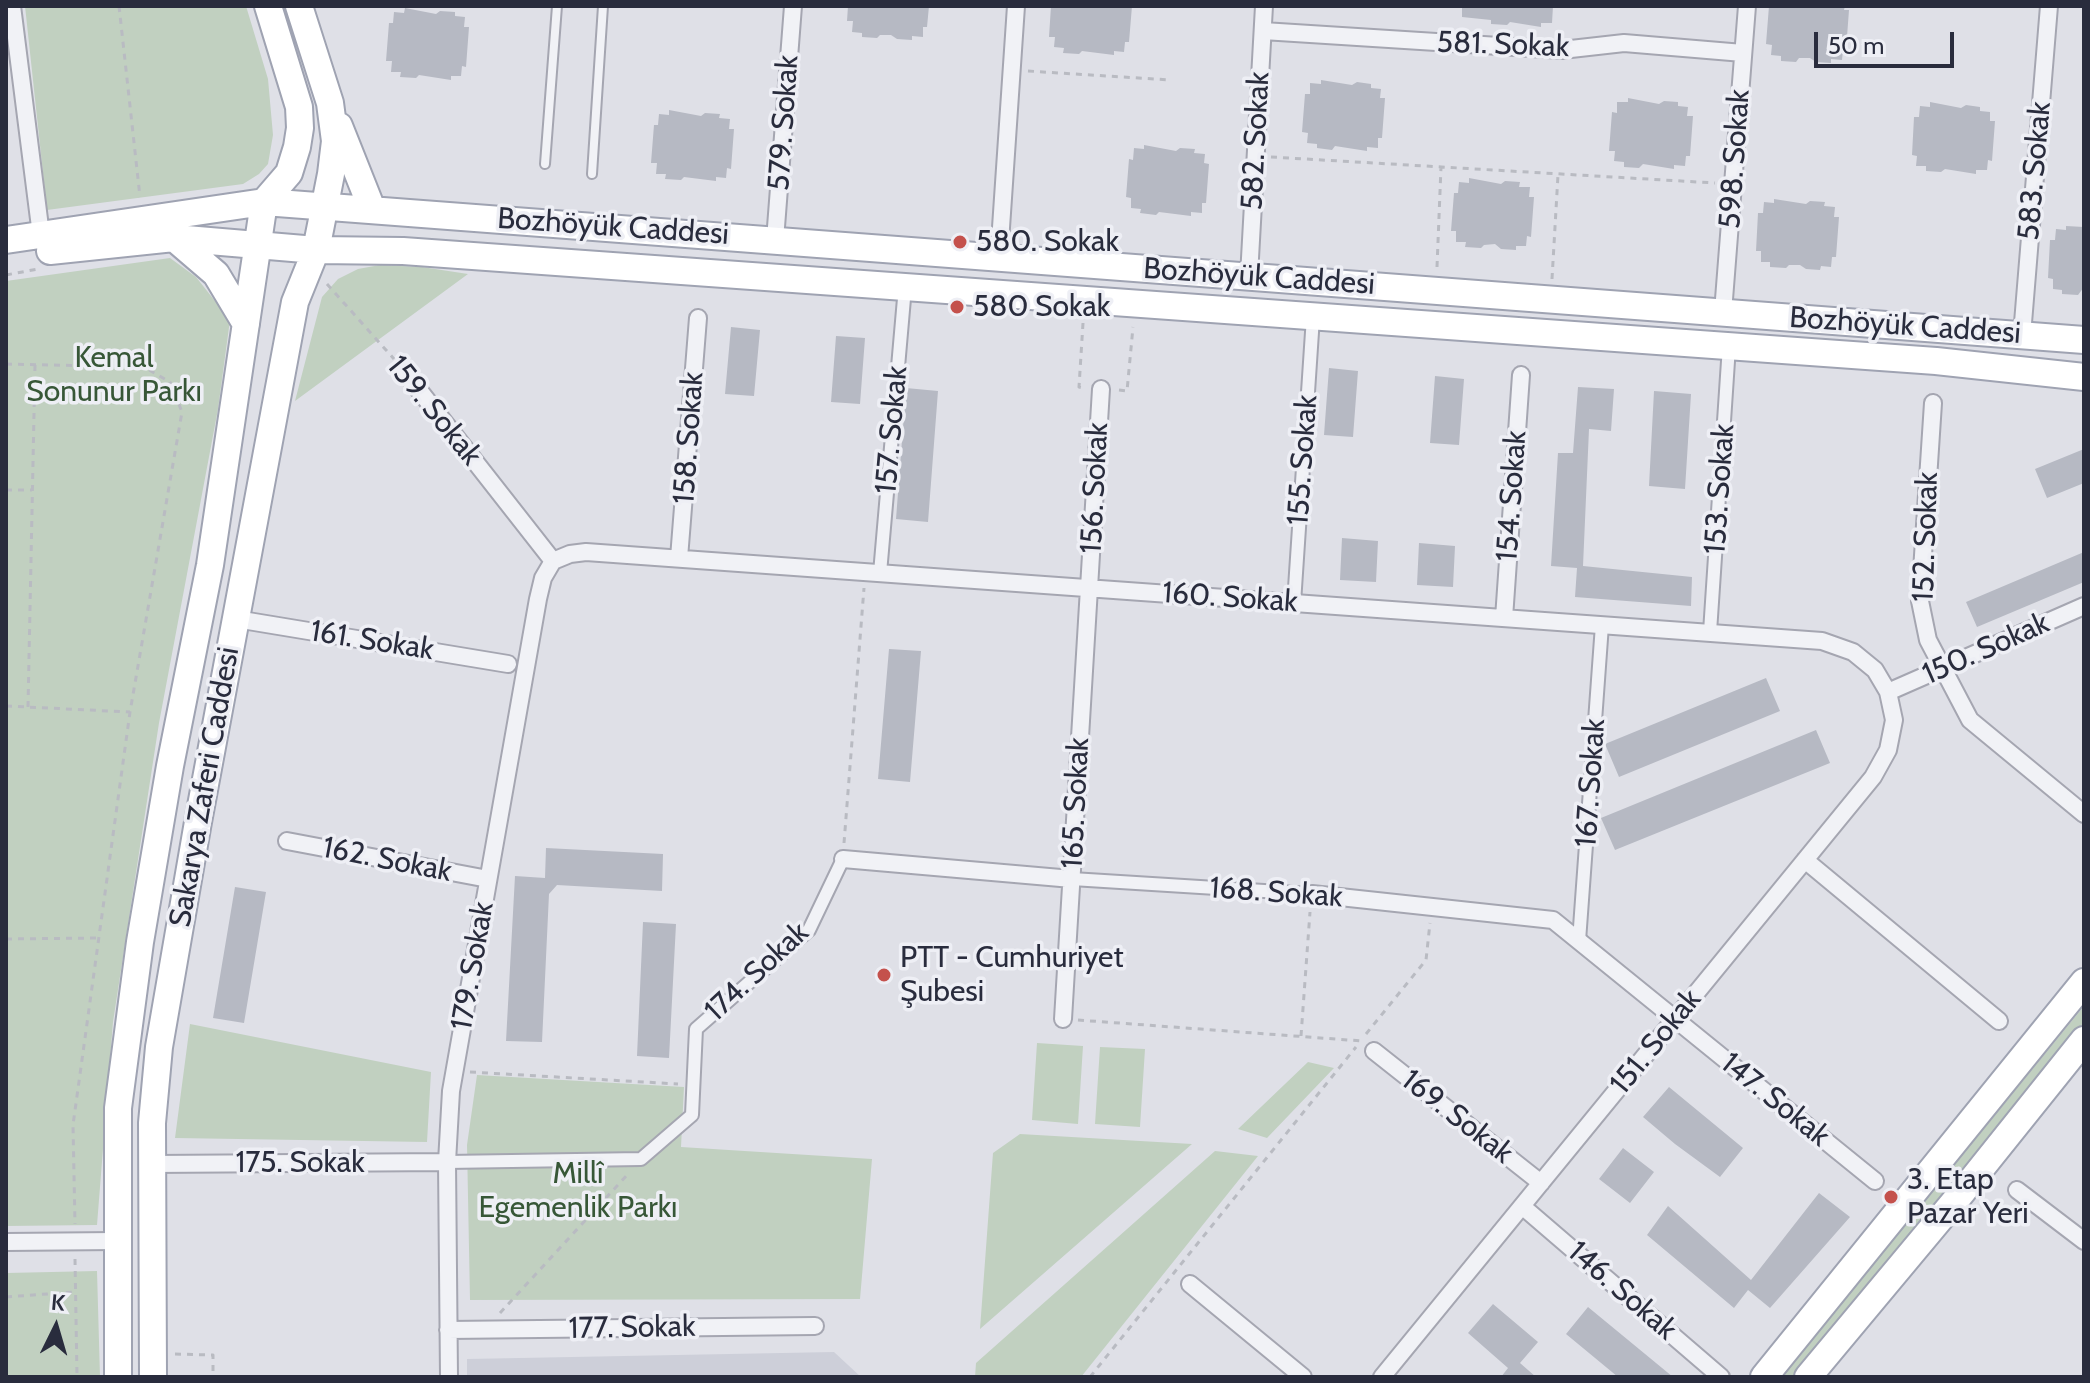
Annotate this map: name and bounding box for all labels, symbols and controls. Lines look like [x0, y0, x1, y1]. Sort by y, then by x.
scale bar [1818, 16, 1958, 66]
street label: 581. Sokak [1436, 25, 1570, 65]
text: 50 m [1828, 31, 1884, 60]
street label: 579. Sokak [761, 54, 807, 192]
street label: 582. Sokak [1234, 71, 1278, 211]
street label: 598. Sokak [1712, 88, 1758, 230]
street label: 583. Sokak [2011, 100, 2059, 242]
street label: Bozhöyük Caddesi [496, 201, 730, 253]
place label: 580. Sokak [976, 224, 1119, 260]
marker: 580. Sokak [951, 233, 969, 251]
street label: Bozhöyük Caddesi [1142, 251, 1376, 303]
place label: 580 Sokak [973, 289, 1110, 325]
marker: 580 Sokak [948, 298, 966, 316]
street label: Bozhöyük Caddesi [1788, 300, 2022, 352]
park label: Kemal Sonunur Parkı [26, 340, 202, 410]
street label: 159. Sokak [379, 349, 489, 473]
street label: 157. Sokak [868, 365, 916, 495]
street label: 158. Sokak [666, 371, 712, 505]
street label: 155. Sokak [1280, 394, 1326, 526]
street label: 156. Sokak [1074, 422, 1116, 554]
street label: 153. Sokak [1697, 423, 1743, 555]
street label: 154. Sokak [1489, 429, 1535, 563]
street label: 152. Sokak [1906, 471, 1946, 603]
street label: 160. Sokak [1161, 575, 1299, 621]
street label: 150. Sokak [1917, 605, 2055, 693]
street label: 161. Sokak [308, 613, 436, 669]
street label: Sakarya Zaferi Caddesi [163, 644, 247, 930]
street label: 167. Sokak [1569, 718, 1613, 848]
street label: 165. Sokak [1055, 737, 1097, 869]
street label: 162. Sokak [319, 830, 455, 890]
street label: 168. Sokak [1208, 870, 1344, 916]
street label: 179. Sokak [444, 899, 502, 1033]
street label: 174. Sokak [698, 915, 816, 1029]
place label: PTT - Cumhuriyet Şubesi [900, 940, 1124, 1010]
marker: PTT - Cumhuriyet Şubesi [875, 966, 893, 984]
street label: 151. Sokak [1603, 983, 1709, 1101]
street label: 147. Sokak [1713, 1045, 1837, 1155]
street label: 169. Sokak [1394, 1062, 1520, 1172]
street label: 175. Sokak [235, 1145, 365, 1181]
park label: Millî Egemenlik Parkı [479, 1156, 677, 1226]
place label: 3. Etap Pazar Yeri [1907, 1162, 2029, 1232]
marker: 3. Etap Pazar Yeri [1882, 1188, 1900, 1206]
street label: 146. Sokak [1560, 1234, 1684, 1348]
north arrow [16, 1287, 96, 1367]
text: K [50, 1289, 66, 1317]
street label: 177. Sokak [568, 1309, 696, 1347]

